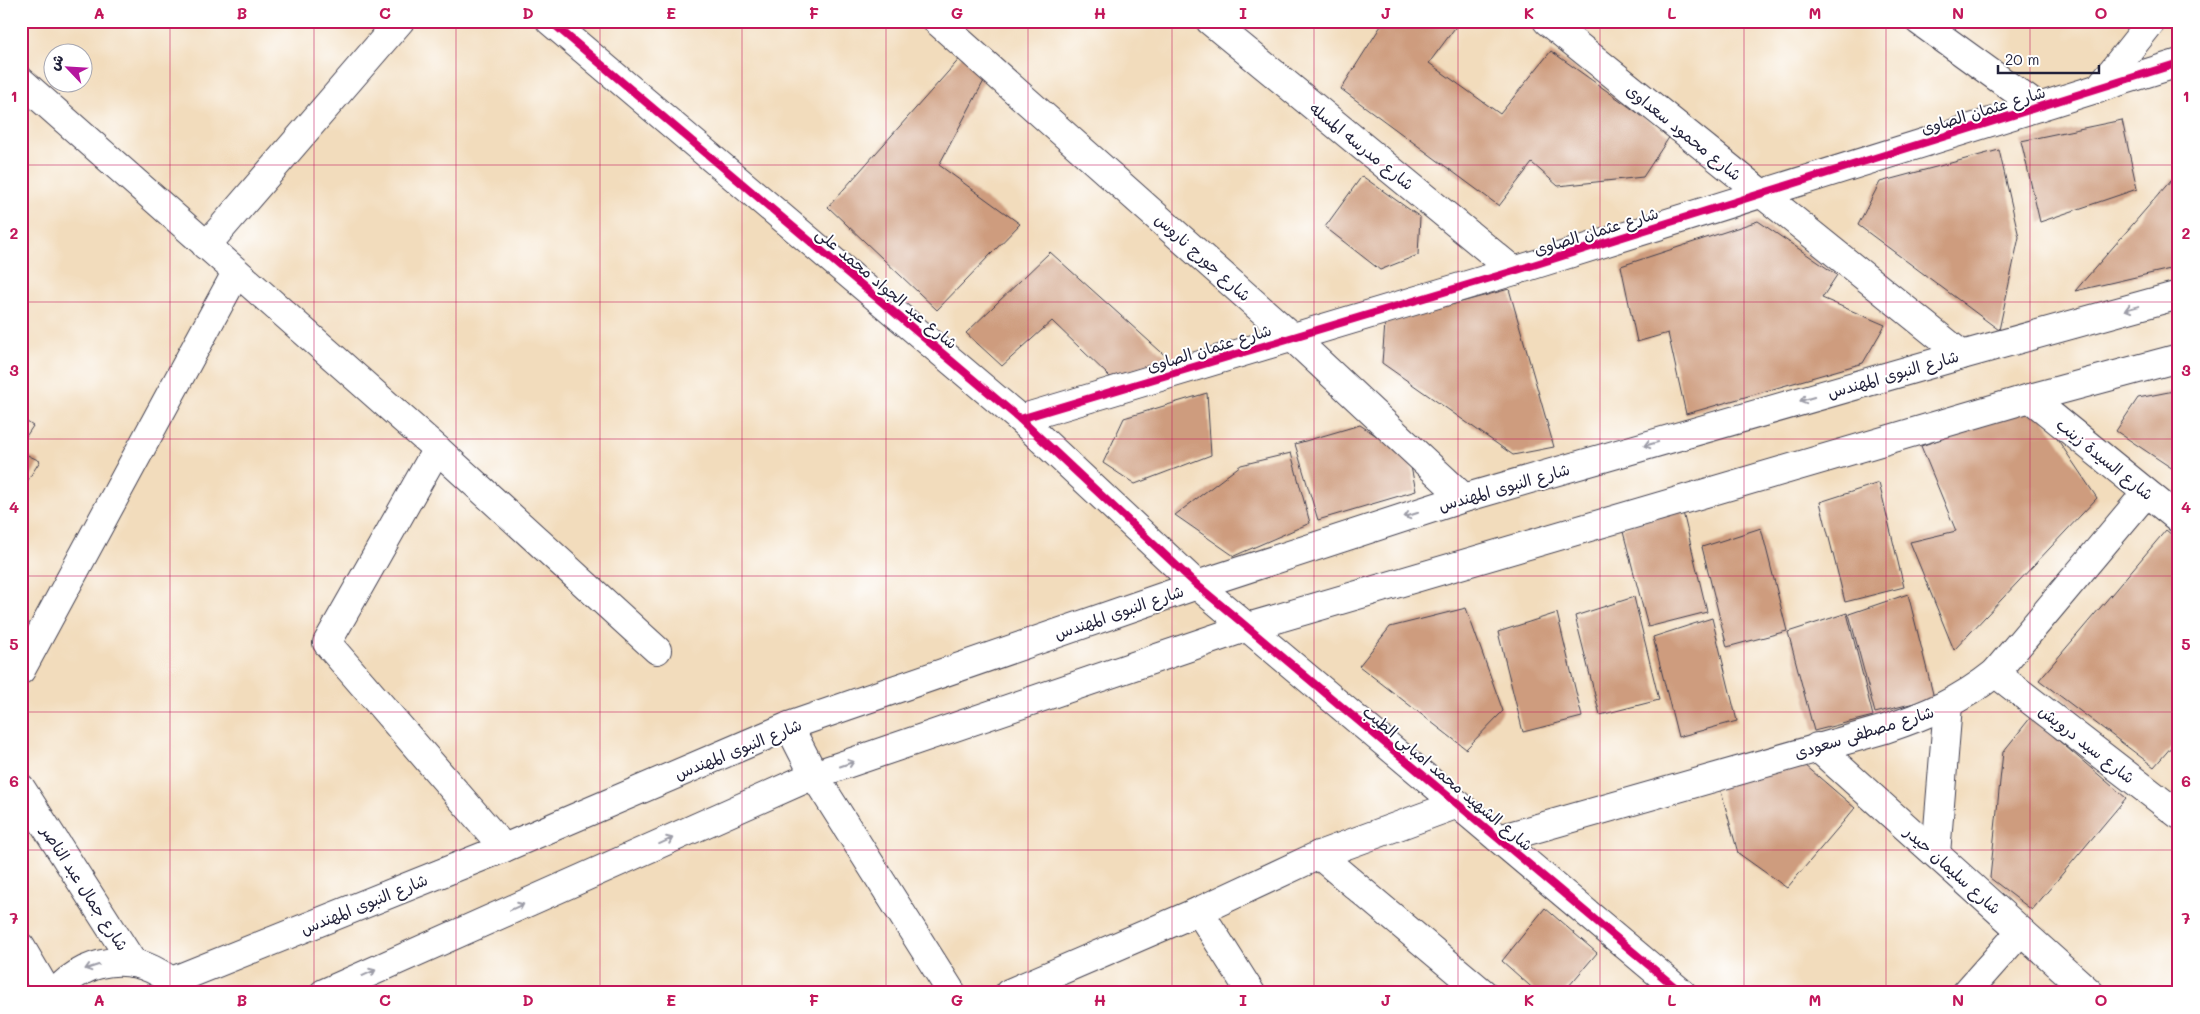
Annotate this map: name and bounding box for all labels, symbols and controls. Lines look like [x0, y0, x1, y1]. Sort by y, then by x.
text: A [93, 2, 105, 23]
text: B [237, 2, 247, 23]
text: C [379, 2, 391, 23]
text: D [522, 2, 534, 23]
text: E [666, 2, 676, 23]
text: F [809, 2, 819, 23]
text: G [951, 2, 963, 23]
text: H [1094, 2, 1106, 23]
text: I [1239, 2, 1247, 23]
text: J [1381, 2, 1391, 23]
text: K [1524, 2, 1534, 23]
text: L [1667, 2, 1677, 23]
text: M [1809, 2, 1821, 23]
text: N [1952, 2, 1964, 23]
text: O [2095, 2, 2108, 23]
north arrow [42, 42, 92, 92]
scale bar [1998, 42, 2099, 74]
text: 20 m [2005, 49, 2039, 69]
text: ش [44, 51, 68, 73]
street label: شارع محمود سعداوى [1621, 79, 1746, 186]
street label: شارع عثمان الصاوى [1918, 81, 2048, 140]
text: 1 [10, 85, 18, 106]
text: 1 [2182, 85, 2190, 106]
street label: شارع مدرسه المسله [1304, 97, 1419, 196]
street label: شارع عثمان الصاوى [1531, 202, 1661, 261]
street label: شارع جورج ناروس [1150, 208, 1256, 307]
text: 2 [10, 222, 19, 243]
street label: شارع عبد الجواد محمد على [811, 222, 962, 354]
text: 2 [2182, 222, 2191, 243]
one-way arrow [2124, 304, 2140, 313]
street label: شارع عثمان الصاوى [1144, 319, 1274, 378]
street label: شارع النبوى المهندس [1825, 345, 1961, 404]
text: 3 [9, 359, 19, 380]
text: 3 [2181, 359, 2191, 380]
one-way arrow [1799, 395, 1815, 405]
street label: شارع السيدة زينب [2051, 413, 2158, 506]
one-way arrow [1643, 440, 1659, 449]
street label: شارع النبوى المهندس [1436, 458, 1572, 517]
text: 4 [9, 496, 19, 517]
text: 4 [2181, 496, 2191, 517]
one-way arrow [1404, 511, 1419, 520]
street label: شارع النبوى المهندس [1051, 580, 1187, 645]
text: 5 [9, 633, 19, 654]
text: 5 [2181, 633, 2191, 654]
street label: شارع الشهيد محمد امبابى الطيب [1358, 700, 1538, 856]
street label: شارع مصطفى سعودى [1792, 700, 1937, 765]
street label: شارع سيد درويش [2034, 700, 2140, 789]
street label: شارع النبوى المهندس [671, 713, 805, 786]
one-way arrow [839, 759, 855, 768]
text: 6 [9, 770, 19, 791]
text: 6 [2181, 770, 2191, 791]
street label: شارع جمال عبد الناصر [34, 820, 134, 955]
street label: شارع سليمان حيدر [1898, 820, 2006, 920]
one-way arrow [658, 836, 673, 846]
street label: شارع النبوى المهندس [297, 868, 431, 941]
one-way arrow [509, 902, 524, 911]
text: 7 [10, 907, 19, 928]
text: 7 [2182, 907, 2191, 928]
one-way arrow [85, 963, 100, 972]
one-way arrow [361, 968, 376, 977]
text: A [93, 989, 105, 1010]
text: B [237, 989, 247, 1010]
text: C [379, 989, 391, 1010]
text: D [522, 989, 534, 1010]
text: E [666, 989, 676, 1010]
text: F [809, 989, 819, 1010]
text: G [951, 989, 963, 1010]
text: H [1094, 989, 1106, 1010]
text: I [1239, 989, 1247, 1010]
text: J [1381, 989, 1391, 1010]
text: K [1524, 989, 1534, 1010]
text: L [1667, 989, 1677, 1010]
text: M [1809, 989, 1821, 1010]
text: N [1952, 989, 1964, 1010]
text: O [2095, 989, 2108, 1010]

